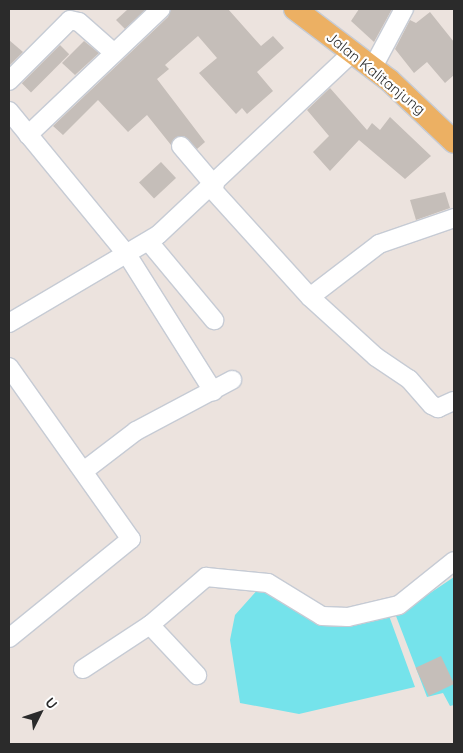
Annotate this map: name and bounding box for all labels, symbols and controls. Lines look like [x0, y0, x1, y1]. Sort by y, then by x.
street label: Jalan Kalitanjung [323, 28, 429, 118]
north arrow [15, 688, 65, 738]
text: U [41, 694, 61, 713]

